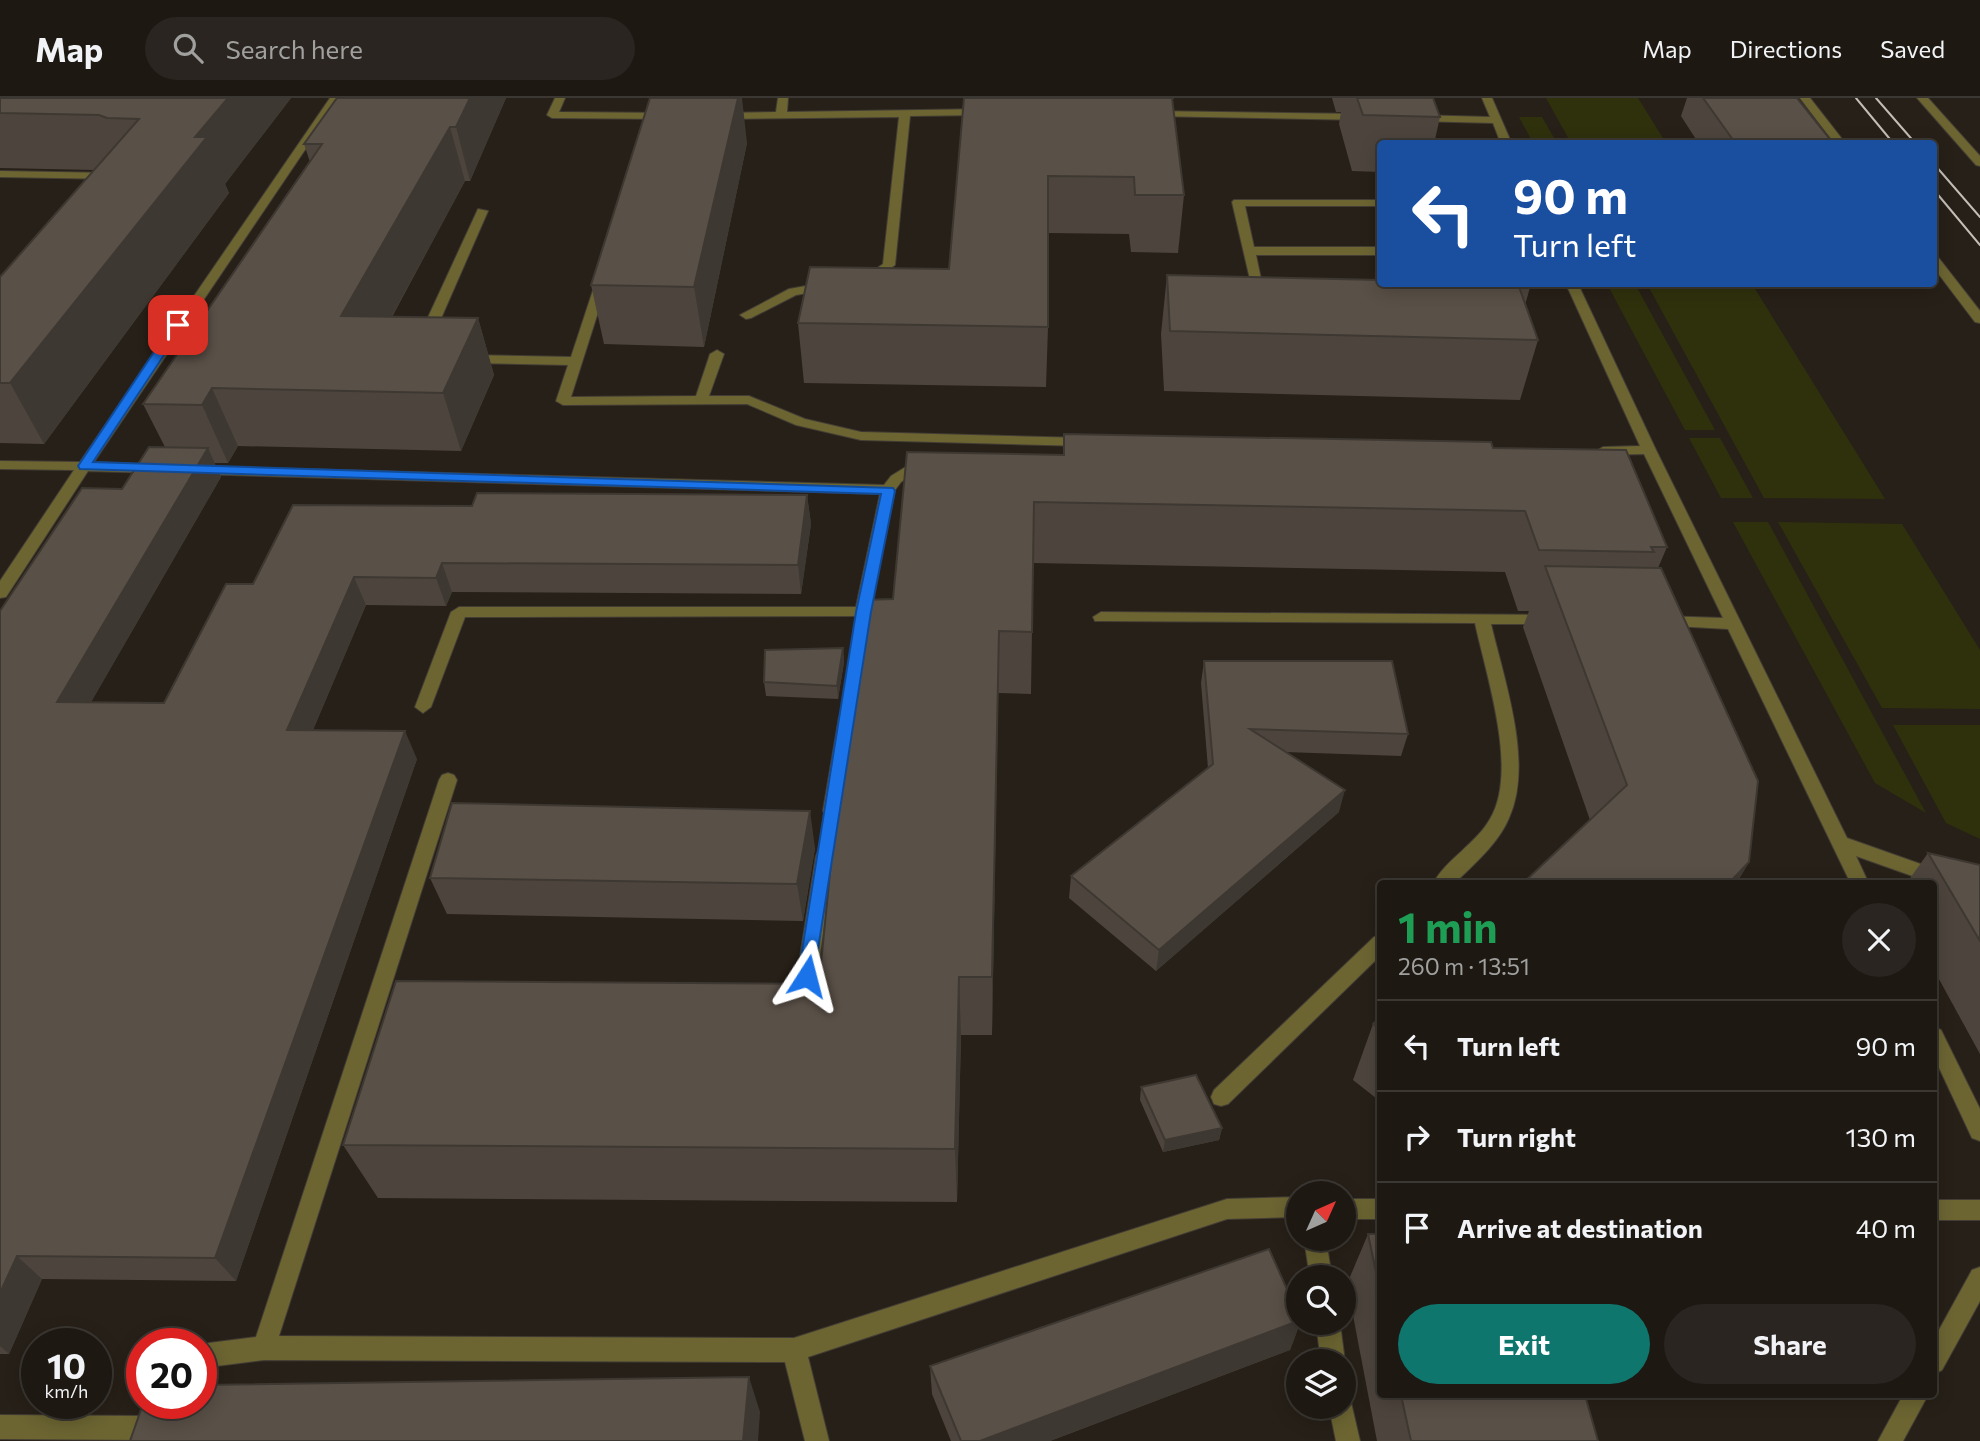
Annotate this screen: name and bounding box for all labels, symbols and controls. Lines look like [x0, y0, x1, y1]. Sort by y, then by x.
search box [145, 17, 635, 80]
text: Map [35, 28, 103, 69]
icon: search [169, 29, 207, 67]
text: Search here [225, 33, 363, 64]
text: Map [1642, 34, 1692, 63]
text: Directions [1730, 34, 1842, 63]
text: Saved [1880, 34, 1945, 63]
text: 90 m [1513, 164, 1628, 224]
icon: left [1398, 168, 1489, 259]
text: Turn left [1513, 224, 1637, 264]
pin [148, 295, 208, 355]
icon: arrive [159, 306, 197, 344]
text: 1 min [1398, 900, 1498, 952]
button: close [1842, 903, 1916, 977]
position arrow [770, 939, 844, 1013]
text: 260 m · 13:51 [1398, 952, 1530, 980]
icon: left [1398, 1027, 1436, 1065]
text: Turn left [1457, 1030, 1560, 1061]
text: 90 m [1856, 1030, 1916, 1061]
icon: right [1398, 1118, 1436, 1156]
text: Turn right [1457, 1121, 1576, 1152]
text: 130 m [1845, 1121, 1916, 1152]
north arrow [1286, 1181, 1356, 1251]
map controls [1286, 1181, 1356, 1419]
icon: arrive [1398, 1209, 1436, 1247]
text: Arrive at destination [1457, 1212, 1703, 1243]
text: 40 m [1856, 1212, 1916, 1243]
button: search [1286, 1265, 1356, 1335]
button: Exit [1398, 1304, 1650, 1384]
button: Share [1664, 1304, 1916, 1384]
speed limit sign: 20 [126, 1328, 217, 1419]
text: 10 [47, 1343, 86, 1386]
button: layers [1286, 1349, 1356, 1419]
text: km/h [45, 1380, 88, 1402]

